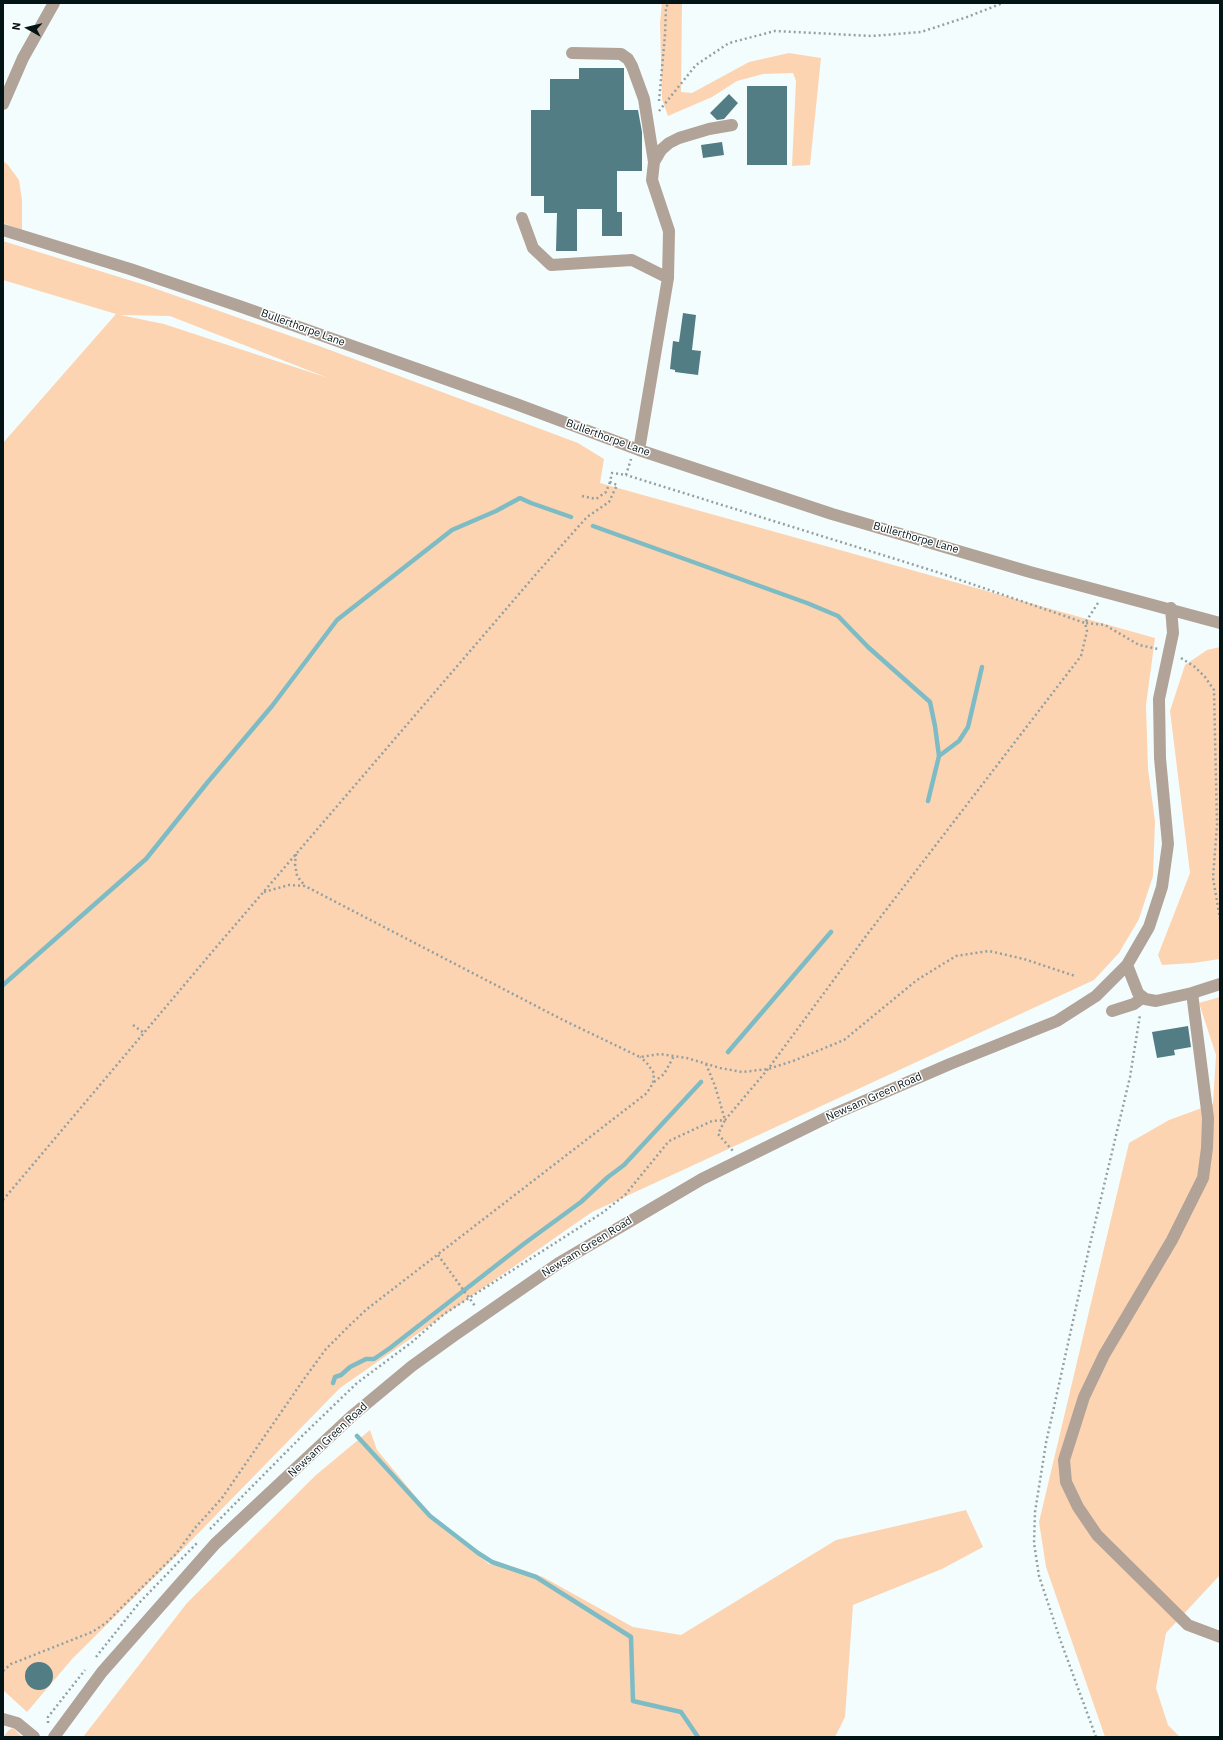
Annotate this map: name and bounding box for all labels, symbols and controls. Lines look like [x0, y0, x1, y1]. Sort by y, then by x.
north arrow [8, 8, 48, 48]
text: N [9, 21, 24, 31]
street label: Bullerthorpe Lane [259, 307, 347, 349]
street label: Bullerthorpe Lane [564, 417, 652, 459]
street label: Bullerthorpe Lane [872, 519, 960, 557]
street label: Newsam Green Road [824, 1070, 924, 1124]
street label: Newsam Green Road [540, 1214, 634, 1280]
street label: Newsam Green Road [286, 1400, 370, 1480]

